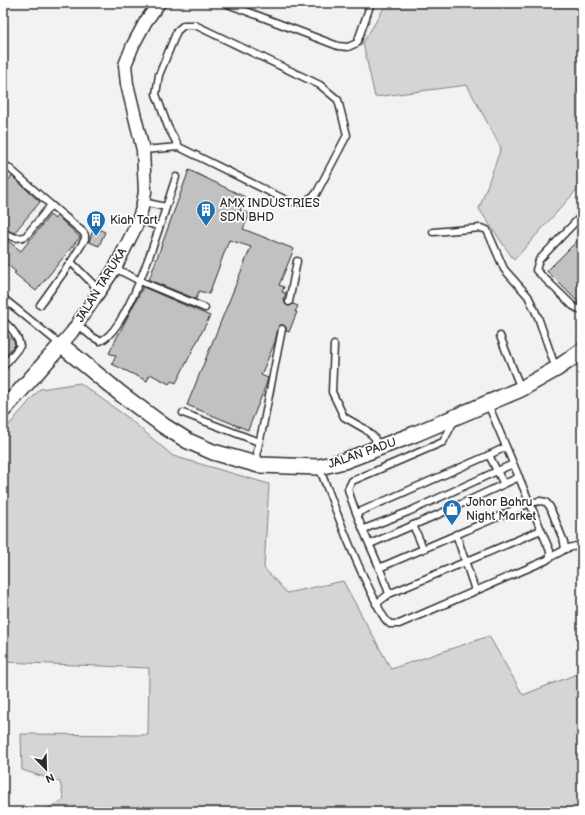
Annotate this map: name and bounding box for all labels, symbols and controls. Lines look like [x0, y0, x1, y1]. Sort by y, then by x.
place label: AMX INDUSTRIES SDN BHD [220, 196, 320, 225]
building icon: AMX INDUSTRIES SDN BHD [195, 199, 217, 227]
building icon: Kiah Tart [85, 209, 107, 237]
place label: Kiah Tart [110, 213, 158, 228]
street label: JALAN TARUKA [73, 245, 131, 325]
street label: JALAN PADU [326, 435, 398, 472]
place label: Johor Bahru Night Market [466, 495, 537, 524]
shop icon: Johor Bahru Night Market [441, 498, 463, 526]
north arrow [26, 749, 66, 789]
text: N [43, 770, 56, 785]

